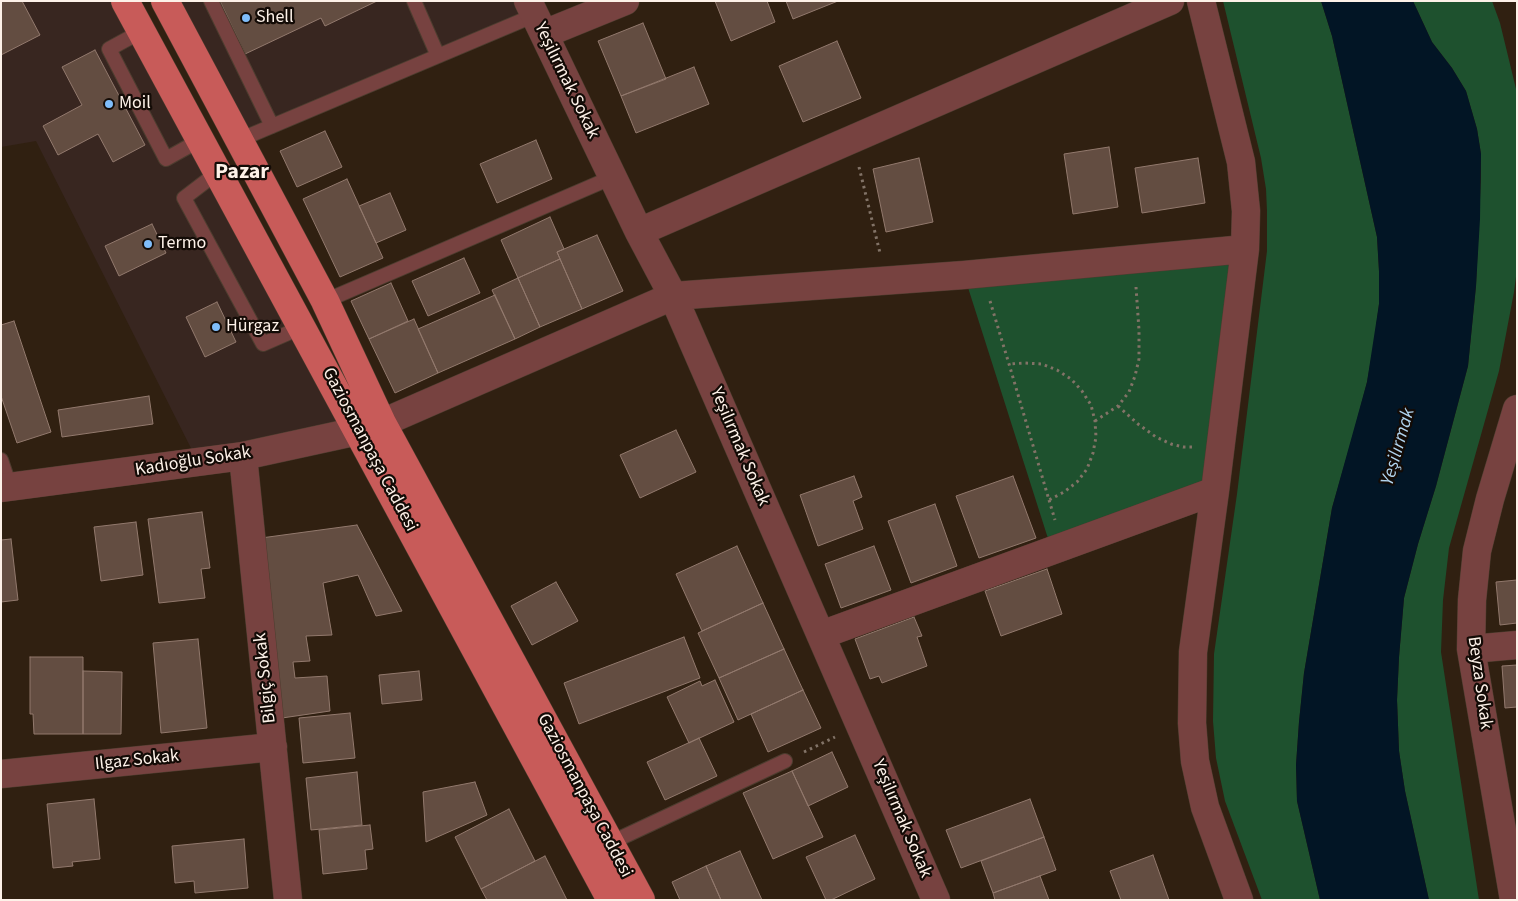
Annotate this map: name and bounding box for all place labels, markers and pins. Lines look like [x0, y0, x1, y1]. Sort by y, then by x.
place label: Shell [256, 7, 294, 29]
marker: Shell [240, 12, 252, 24]
place label: Moil [119, 93, 151, 115]
marker: Moil [103, 98, 115, 110]
place label: Termo [158, 233, 206, 255]
marker: Termo [142, 238, 154, 250]
place label: Hürgaz [226, 316, 279, 338]
marker: Hürgaz [210, 321, 222, 333]

